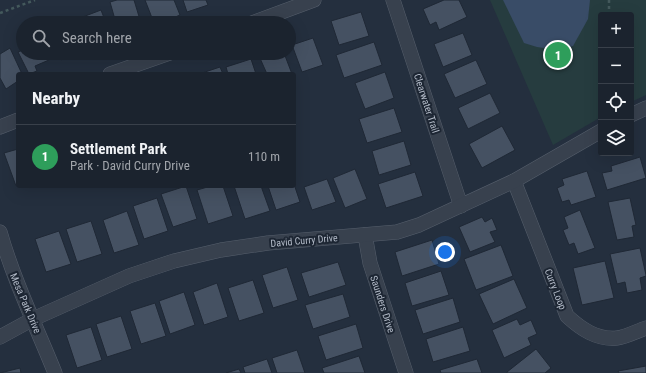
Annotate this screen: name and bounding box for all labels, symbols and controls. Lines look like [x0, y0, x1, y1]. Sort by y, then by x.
map controls [598, 12, 634, 156]
button: + [598, 12, 634, 48]
search box [16, 16, 296, 60]
icon: search [30, 27, 52, 49]
text: Search here [62, 29, 132, 47]
pin: 1 [545, 40, 571, 70]
button: − [598, 48, 634, 84]
street label: Clearwater Trail [412, 72, 441, 134]
button: locate [598, 84, 634, 120]
text: Nearby [32, 88, 80, 108]
button: layers [598, 120, 634, 156]
text: Settlement Park [70, 140, 167, 158]
text: 1 [42, 149, 48, 164]
text: 110 m [248, 149, 280, 164]
text: Park · David Curry Drive [70, 158, 190, 173]
street label: David Curry Drive [270, 232, 338, 249]
your location [435, 242, 455, 262]
street label: Curry Loop [543, 267, 568, 311]
street label: Mesa Park Drive [8, 272, 43, 335]
street label: Saunders Drive [368, 274, 397, 334]

